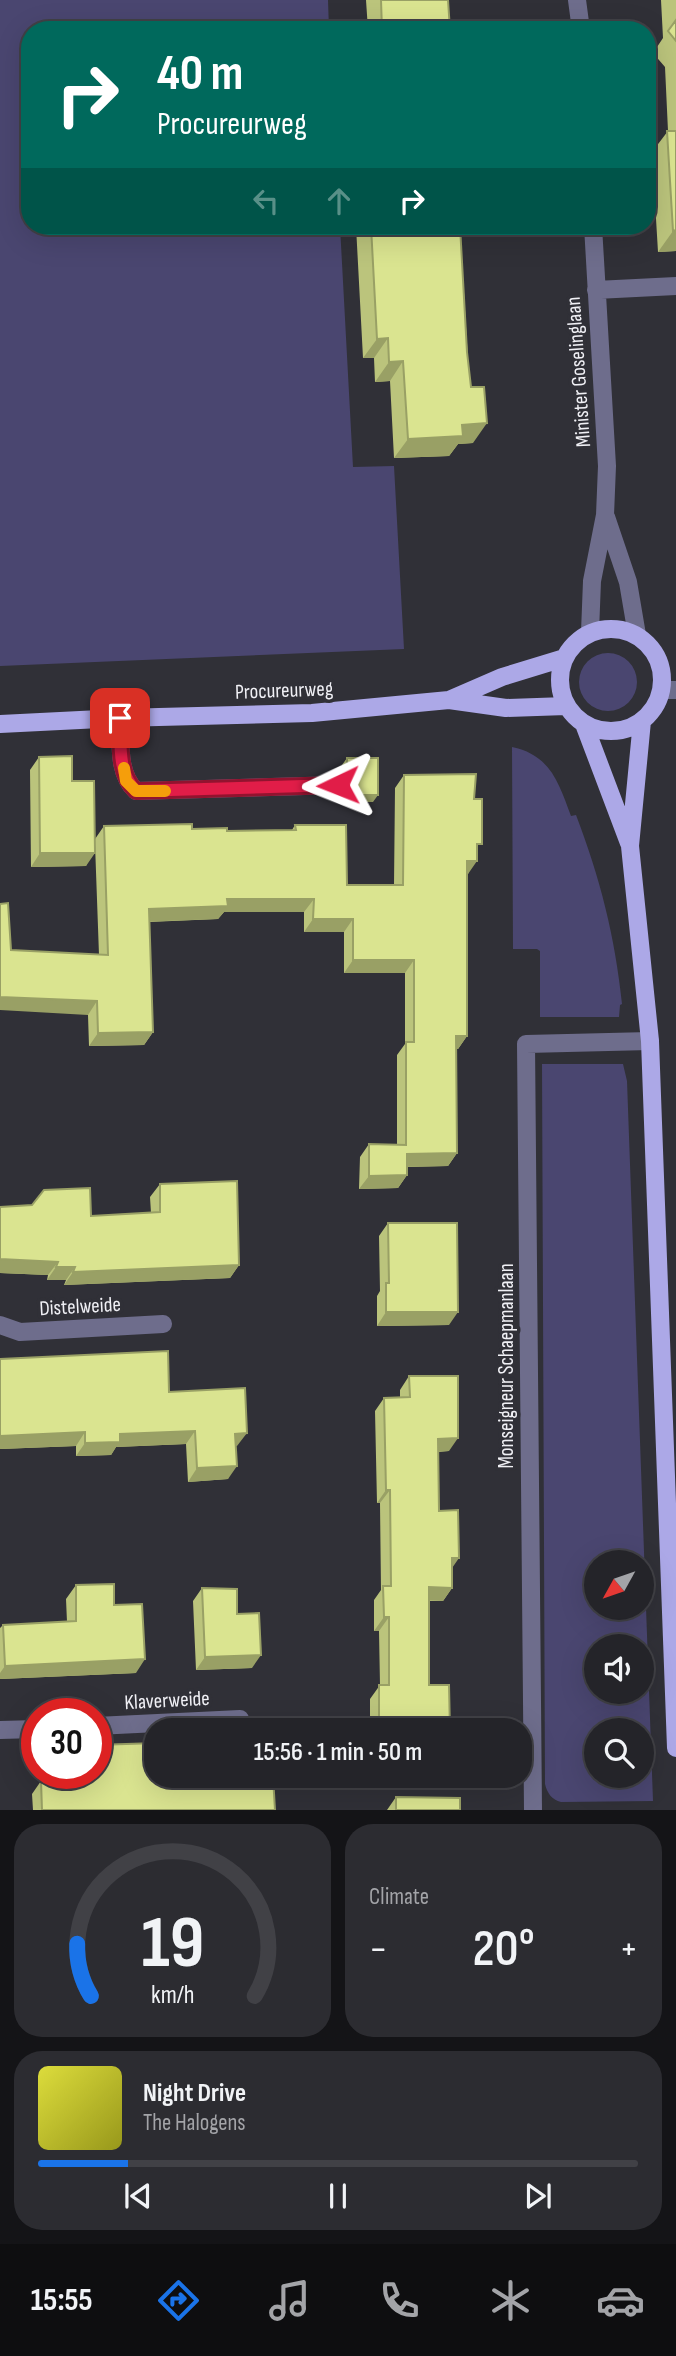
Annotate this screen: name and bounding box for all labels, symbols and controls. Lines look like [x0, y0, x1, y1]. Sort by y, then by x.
text: 40 m [157, 45, 243, 104]
icon: right [42, 49, 133, 140]
text: Procureurweg [157, 105, 307, 144]
icon: left [247, 182, 285, 220]
icon: ahead [320, 182, 358, 220]
icon: right [393, 182, 431, 220]
street label: Minister Goselinglaan [561, 296, 596, 448]
street label: Procureurweg [235, 676, 334, 705]
pin [90, 688, 150, 748]
icon: arrive [101, 699, 139, 737]
position arrow [301, 748, 375, 822]
street label: Monseigneur Schaepmanlaan [494, 1263, 519, 1469]
street label: Distelweide [39, 1292, 121, 1321]
north arrow [584, 1550, 654, 1620]
map controls [584, 1550, 654, 1788]
button: sound [584, 1634, 654, 1704]
street label: Klaverweide [124, 1686, 210, 1715]
speed limit sign: 30 [21, 1698, 112, 1789]
button: search [584, 1718, 654, 1788]
text: 15:56 · 1 min · 50 m [254, 1737, 422, 1768]
text: Climate [369, 1883, 429, 1911]
text: 19 [141, 1901, 204, 1989]
text: 20° [472, 1918, 535, 1981]
text: − [369, 1927, 388, 1972]
text: + [619, 1927, 638, 1972]
text: km/h [151, 1980, 194, 2011]
text: Night Drive [143, 2078, 246, 2109]
text: The Halogens [143, 2109, 246, 2137]
icon: previous [119, 2177, 157, 2215]
icon: pause [319, 2177, 357, 2215]
icon: next [519, 2177, 557, 2215]
icon: directions [154, 2276, 203, 2325]
icon: music [265, 2276, 314, 2325]
icon: phone [375, 2276, 424, 2325]
icon: climate [486, 2276, 535, 2325]
icon: car [596, 2276, 645, 2325]
text: 15:55 [31, 2281, 93, 2320]

